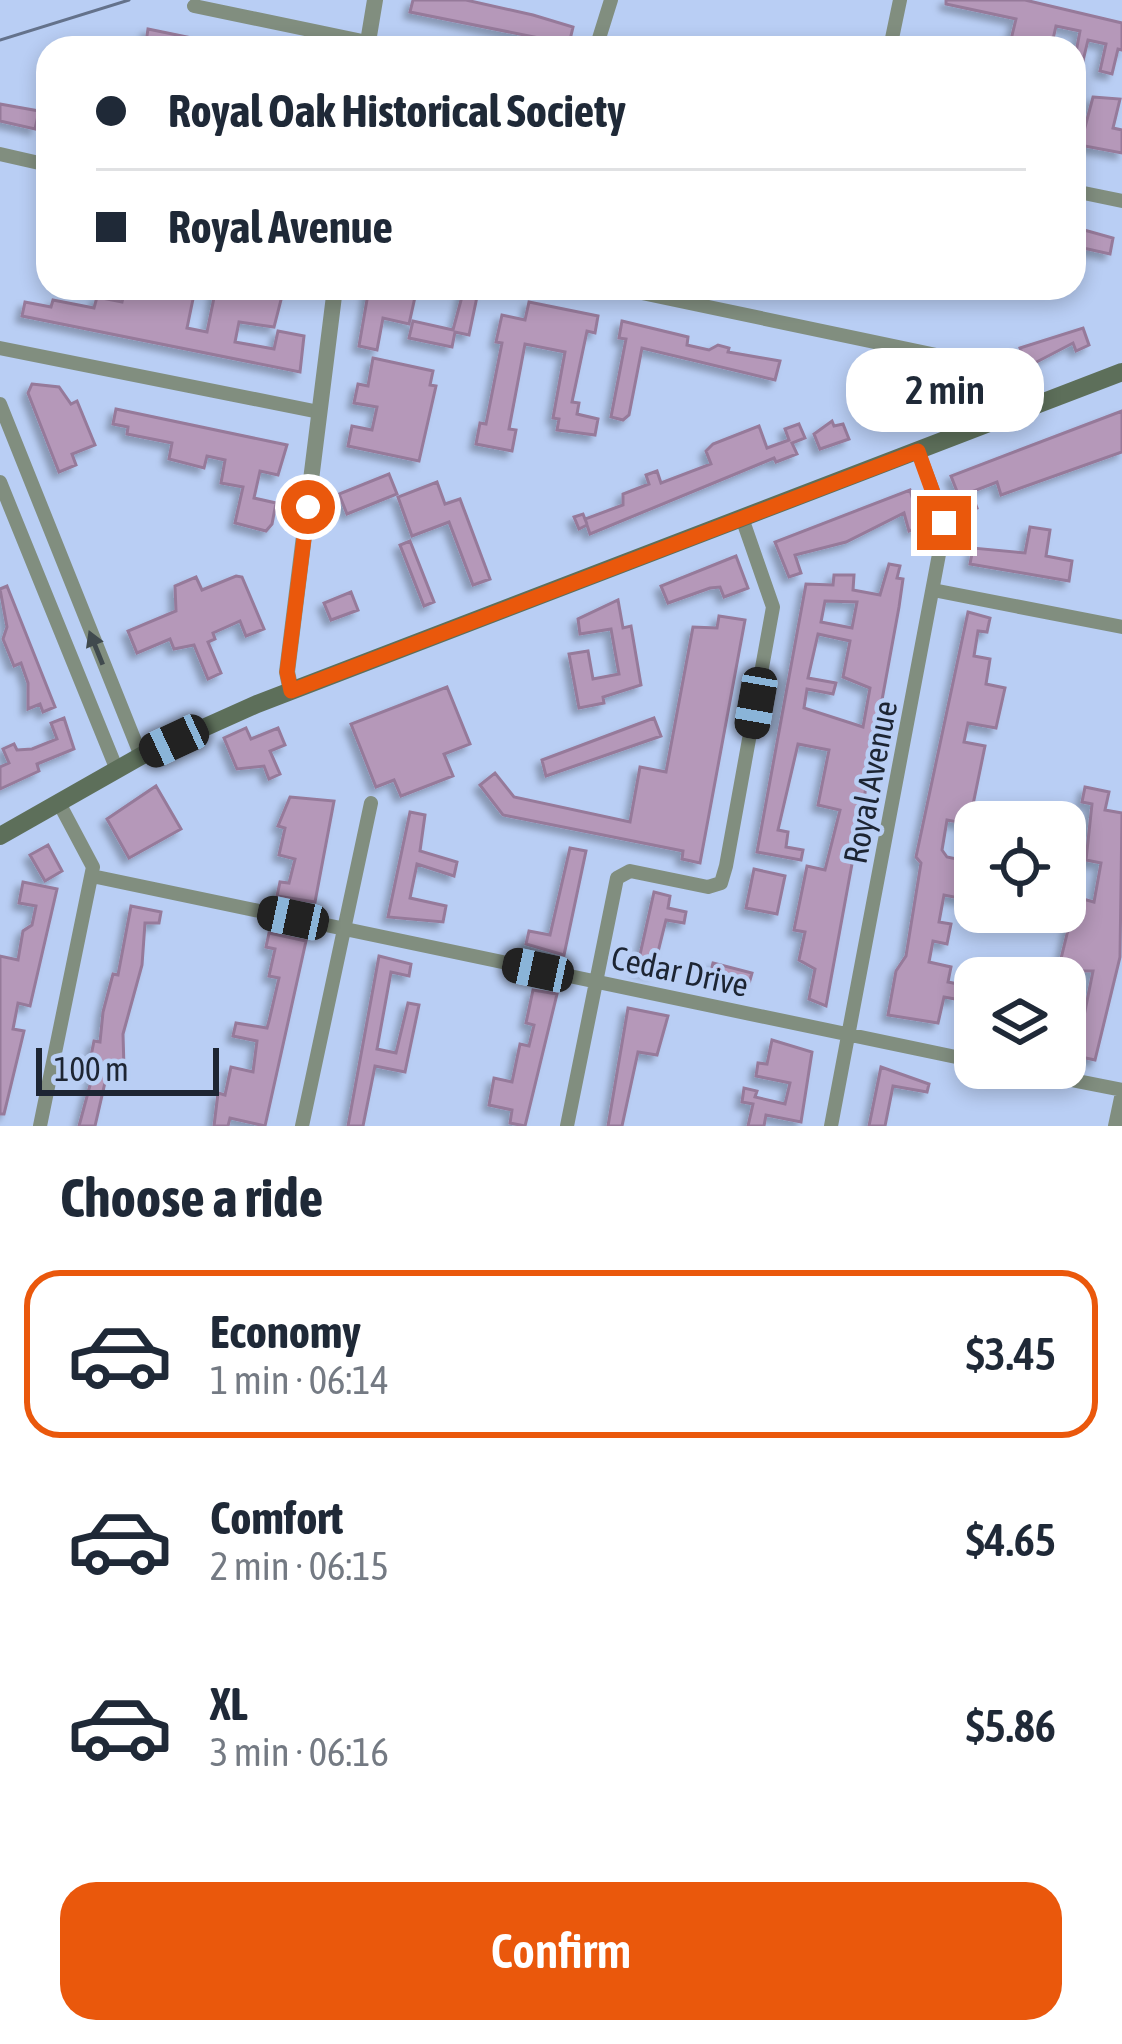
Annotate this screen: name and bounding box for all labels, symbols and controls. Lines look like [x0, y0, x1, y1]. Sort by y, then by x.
text: Royal Oak Historical Society [168, 85, 626, 137]
text: Royal Avenue [168, 201, 393, 253]
callout: 2 min [845, 349, 1043, 433]
text: 2 min [905, 368, 985, 412]
route start [281, 480, 335, 534]
route end [917, 496, 971, 550]
one-way arrow [86, 630, 105, 666]
car [732, 664, 780, 742]
street label: Royal Avenue [836, 697, 904, 867]
car [134, 709, 214, 773]
map controls [954, 801, 1086, 1089]
button: locate [954, 801, 1086, 933]
car [254, 893, 332, 943]
street label: Cedar Drive [608, 938, 752, 1004]
car [499, 945, 577, 995]
button: layers [954, 957, 1086, 1089]
scale bar [36, 1042, 219, 1095]
text: 100 m [54, 1050, 129, 1088]
text: Choose a ride [60, 1167, 323, 1228]
icon: car [66, 1300, 174, 1408]
text: Economy [210, 1306, 361, 1358]
text: $3.45 [966, 1328, 1056, 1380]
text: 1 min · 06:14 [210, 1358, 389, 1402]
icon: car [66, 1486, 174, 1594]
text: Comfort [210, 1492, 343, 1544]
text: $4.65 [966, 1514, 1056, 1566]
text: 2 min · 06:15 [210, 1544, 389, 1588]
icon: car [66, 1672, 174, 1780]
text: XL [210, 1678, 248, 1730]
text: $5.86 [966, 1700, 1056, 1752]
text: 3 min · 06:16 [210, 1730, 389, 1774]
button: Confirm [60, 1882, 1062, 2020]

